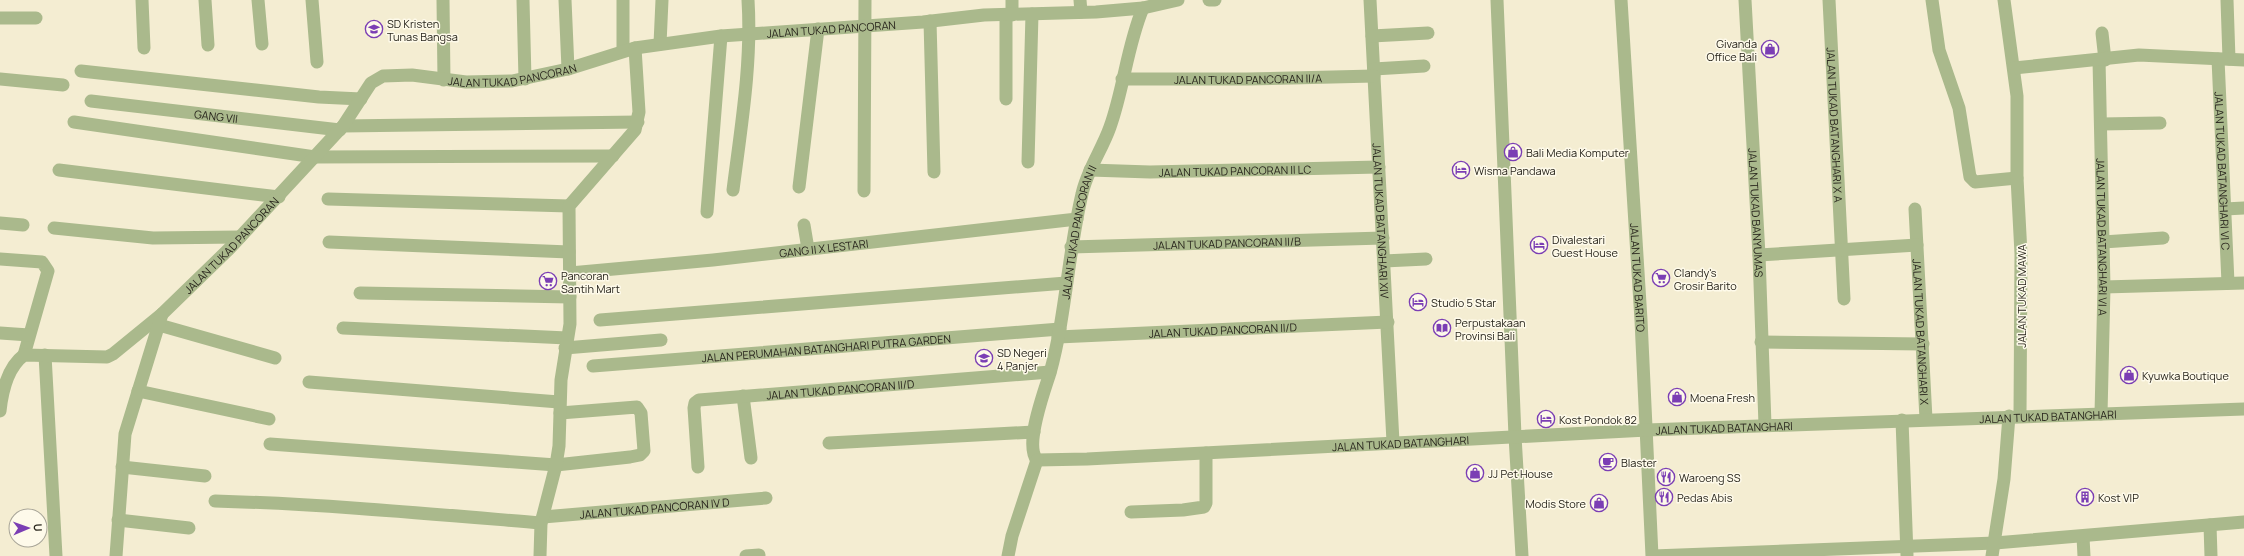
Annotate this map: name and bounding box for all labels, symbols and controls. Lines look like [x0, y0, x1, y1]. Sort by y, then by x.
place label: SD Kristen Tunas Bangsa [387, 16, 458, 44]
street label: JALAN TUKAD PANCORAN [766, 16, 896, 40]
school or university icon: SD Kristen Tunas Bangsa [364, 19, 384, 39]
place label: Givanda Office Bali [1706, 36, 1757, 64]
shop icon: Givanda Office Bali [1760, 39, 1780, 59]
street label: JALAN TUKAD BATANGHARI X A [1824, 47, 1847, 203]
street label: JALAN TUKAD PANCORAN [447, 59, 578, 90]
street label: JALAN TUKAD PANCORAN II/A [1174, 70, 1322, 87]
street label: JALAN TUKAD BATANGHARI VI C [2212, 91, 2234, 251]
street label: GANG VII [194, 106, 239, 126]
shop icon: Bali Media Komputer [1503, 142, 1523, 162]
street label: JALAN TUKAD BATANGHARI XIV [1370, 143, 1393, 299]
place label: Bali Media Komputer [1526, 145, 1629, 160]
street label: JALAN TUKAD BANYUMAS [1746, 148, 1767, 278]
street label: JALAN TUKAD BATANGHARI VI A [2094, 158, 2112, 316]
hotel icon: Wisma Pandawa [1451, 160, 1471, 180]
street label: JALAN TUKAD PANCORAN II LC [1159, 161, 1311, 179]
street label: JALAN TUKAD PANCORAN II [1057, 162, 1099, 300]
place label: Wisma Pandawa [1474, 163, 1556, 178]
street label: JALAN TUKAD PANCORAN [180, 193, 281, 297]
street label: JALAN TUKAD BARITO [1627, 222, 1649, 332]
place label: Divalestari Guest House [1552, 232, 1618, 260]
street label: JALAN TUKAD PANCORAN II/B [1153, 233, 1301, 252]
street label: GANG II X LESTARI [778, 235, 869, 260]
hotel icon: Divalestari Guest House [1529, 235, 1549, 255]
street label: JALAN TUKAD MAWA [2014, 244, 2029, 348]
street label: JALAN TUKAD BATANGHARI X [1910, 258, 1933, 406]
place label: Clandy's Grosir Barito [1674, 265, 1737, 293]
place label: Pancoran Santih Mart [561, 268, 620, 296]
supermarket icon: Clandy's Grosir Barito [1651, 268, 1671, 288]
supermarket icon: Pancoran Santih Mart [538, 271, 558, 291]
hotel icon: Studio 5 Star [1408, 292, 1428, 312]
place label: Studio 5 Star [1431, 295, 1496, 310]
place label: Perpustakaan Provinsi Bali [1455, 315, 1526, 343]
library icon: Perpustakaan Provinsi Bali [1432, 318, 1452, 338]
street label: JALAN TUKAD PANCORAN II/D [1148, 319, 1297, 340]
street label: JALAN PERUMAHAN BATANGHARI PUTRA GARDEN [701, 330, 951, 365]
place label: SD Negeri 4 Panjer [997, 345, 1047, 373]
school or university icon: SD Negeri 4 Panjer [974, 348, 994, 368]
shop icon: Kyuwka Boutique [2119, 365, 2139, 385]
place label: Kyuwka Boutique [2142, 368, 2229, 383]
street label: JALAN TUKAD PANCORAN II/D [766, 375, 915, 402]
shop icon: Moena Fresh [1667, 387, 1687, 407]
place label: Moena Fresh [1690, 390, 1755, 405]
street label: JALAN TUKAD BATANGHARI [1979, 406, 2117, 426]
hotel icon: Kost Pondok 82 [1536, 409, 1556, 429]
place label: Kost Pondok 82 [1559, 412, 1637, 427]
street label: JALAN TUKAD BATANGHARI [1655, 417, 1793, 437]
street label: JALAN TUKAD BATANGHARI [1332, 432, 1469, 454]
cafe icon: Blaster [1598, 452, 1618, 472]
place label: Blaster [1621, 455, 1657, 470]
shop icon: JJ Pet House [1465, 463, 1485, 483]
place label: JJ Pet House [1488, 466, 1553, 481]
restaurant icon: Waroeng SS [1656, 467, 1676, 487]
place label: Waroeng SS [1679, 470, 1741, 485]
restaurant icon: Pedas Abis [1654, 487, 1674, 507]
building icon: Kost VIP [2075, 487, 2095, 507]
place label: Pedas Abis [1677, 490, 1733, 505]
place label: Kost VIP [2098, 490, 2139, 505]
shop icon: Modis Store [1589, 493, 1609, 513]
street label: JALAN TUKAD PANCORAN IV D [579, 494, 730, 521]
place label: Modis Store [1525, 496, 1587, 511]
north arrow [8, 508, 48, 548]
text: U [31, 523, 46, 532]

